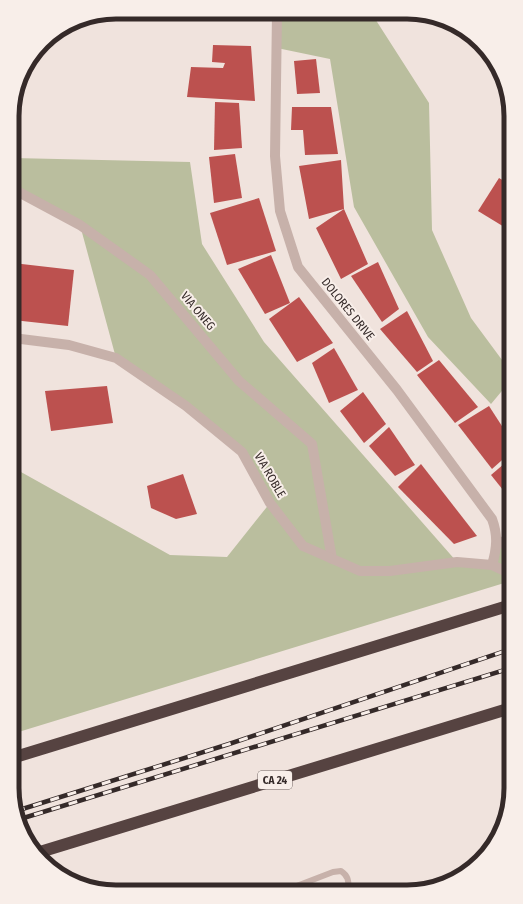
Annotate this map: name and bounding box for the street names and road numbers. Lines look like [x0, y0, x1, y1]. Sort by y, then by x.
street label: DOLORES DRIVE [319, 275, 378, 343]
street label: VIA ONEG [178, 289, 218, 333]
street label: VIA ROBLE [251, 450, 289, 500]
road number: CA 24 [258, 771, 292, 789]

